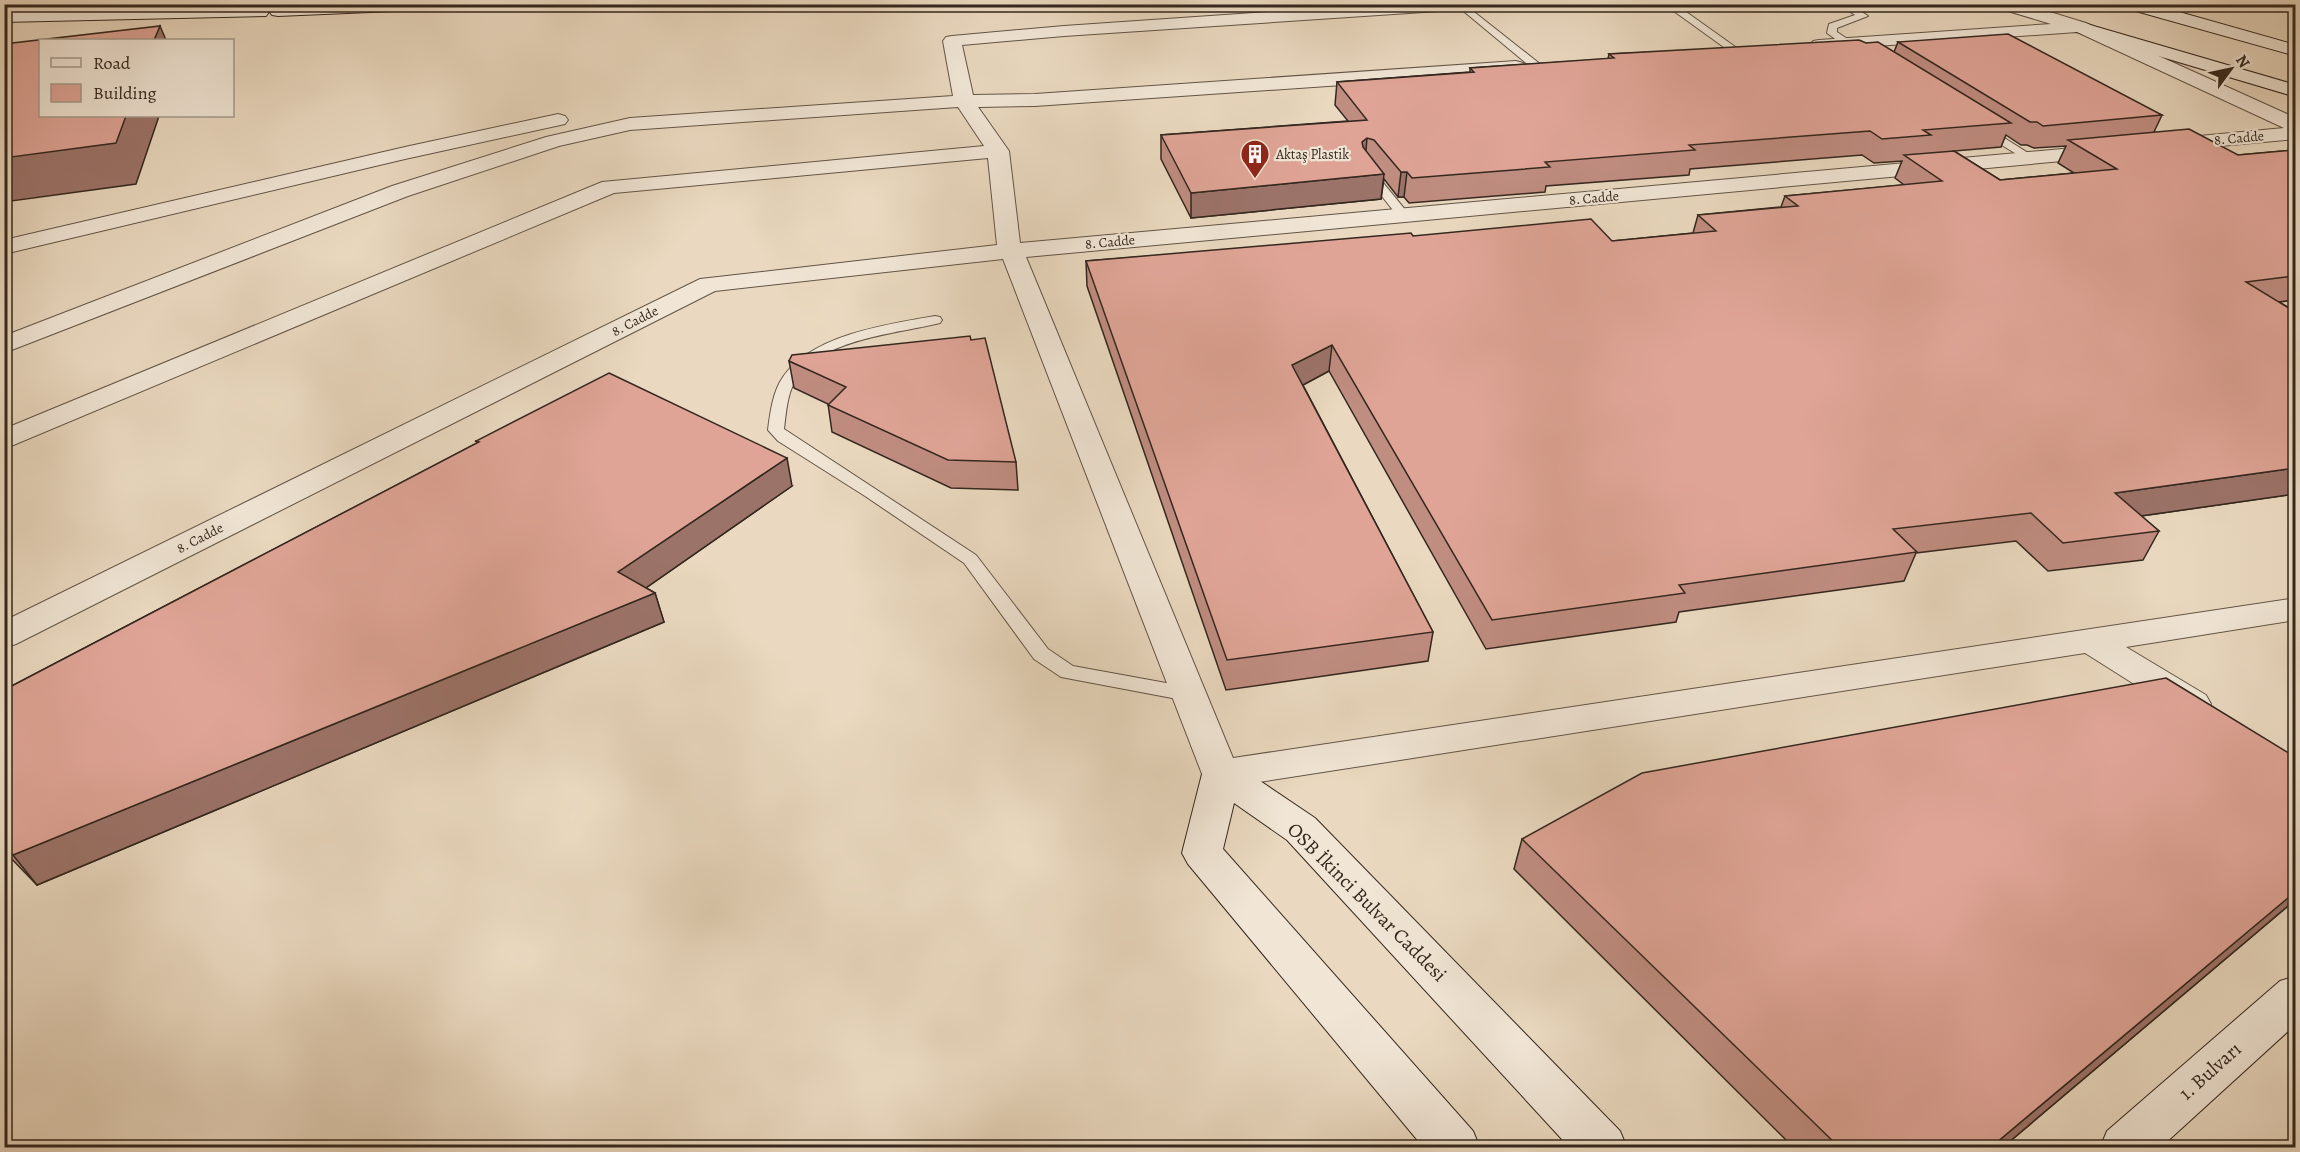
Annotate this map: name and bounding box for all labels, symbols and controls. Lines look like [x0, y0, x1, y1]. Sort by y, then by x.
legend [39, 39, 234, 117]
north arrow [2201, 39, 2261, 99]
text: N [2230, 50, 2255, 73]
text: Road [93, 51, 131, 75]
text: Building [93, 81, 157, 105]
street label: 8. Cadde [2213, 126, 2265, 150]
building icon: Aktaş Plastik [1239, 138, 1271, 180]
place label: Aktaş Plastik [1275, 145, 1349, 164]
street label: 8. Cadde [1568, 186, 1620, 210]
street label: 8. Cadde [1084, 230, 1136, 254]
street label: 8. Cadde [608, 301, 662, 341]
street label: 8. Cadde [173, 518, 227, 558]
street label: OSB İkinci Bulvar Caddesi [1281, 816, 1453, 988]
street label: 1. Bulvarı [2173, 1036, 2247, 1106]

